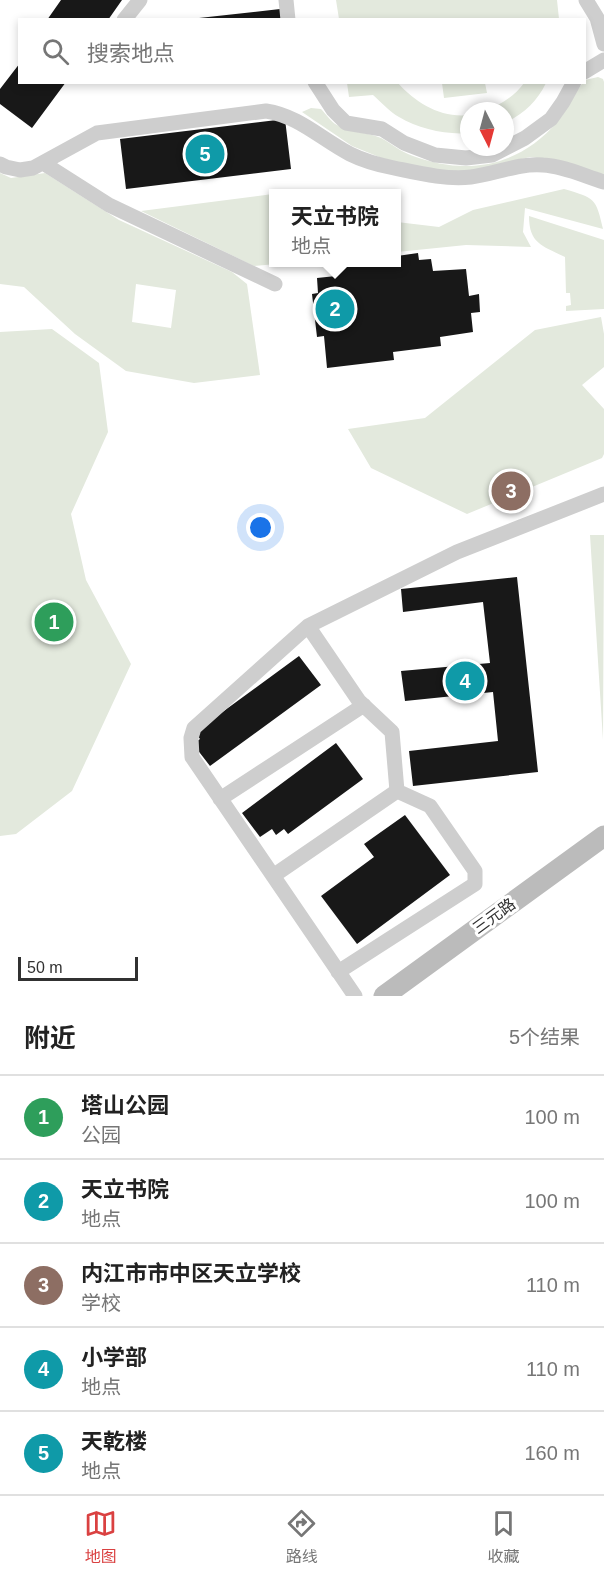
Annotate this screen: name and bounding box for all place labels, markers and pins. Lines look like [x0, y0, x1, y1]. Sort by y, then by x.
pin: 5 [186, 132, 224, 176]
pin: 2 [316, 286, 354, 332]
pin: 3 [492, 468, 530, 514]
pin: 1 [34, 600, 74, 644]
pin: 4 [446, 658, 484, 704]

